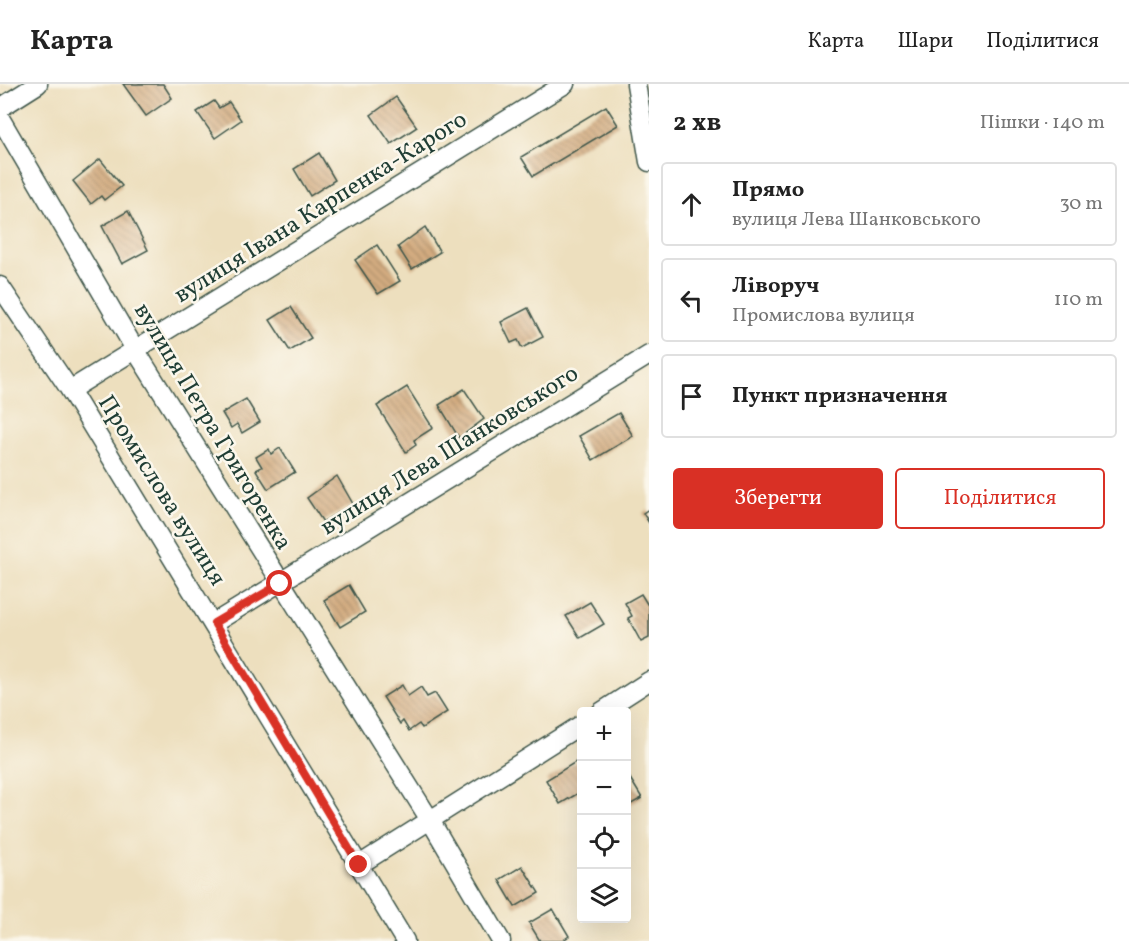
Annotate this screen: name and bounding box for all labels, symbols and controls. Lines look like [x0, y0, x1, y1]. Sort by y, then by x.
text: Карта [30, 22, 113, 61]
text: Карта [807, 27, 864, 56]
text: Шари [897, 27, 953, 56]
text: Поділитися [986, 27, 1099, 56]
street label: вулиця Івана Карпенка-Карого [168, 104, 474, 312]
text: 2 хв [673, 105, 721, 141]
text: Пішки · 140 m [980, 109, 1105, 137]
text: Прямо [732, 175, 804, 206]
icon: ahead [675, 188, 708, 221]
text: 30 m [1059, 190, 1103, 218]
text: вулиця Лева Шанковського [732, 206, 981, 234]
text: Ліворуч [732, 271, 819, 302]
icon: left [675, 284, 708, 317]
text: 110 m [1054, 286, 1103, 314]
street label: вулиця Петра Григоренка [124, 297, 300, 557]
text: Промислова вулиця [732, 302, 915, 330]
street label: вулиця Лева Шанковського [314, 357, 586, 545]
icon: arrive [675, 380, 708, 413]
text: Пункт призначення [732, 381, 948, 412]
street label: Промислова вулиця [89, 389, 233, 593]
button: Зберегти [673, 468, 883, 529]
button: Поділитися [895, 468, 1105, 529]
route start [266, 570, 292, 596]
map controls [577, 707, 631, 923]
button: + [577, 707, 631, 761]
button: − [577, 761, 631, 815]
button: locate [577, 815, 631, 869]
route end [345, 851, 371, 877]
button: layers [577, 869, 631, 923]

